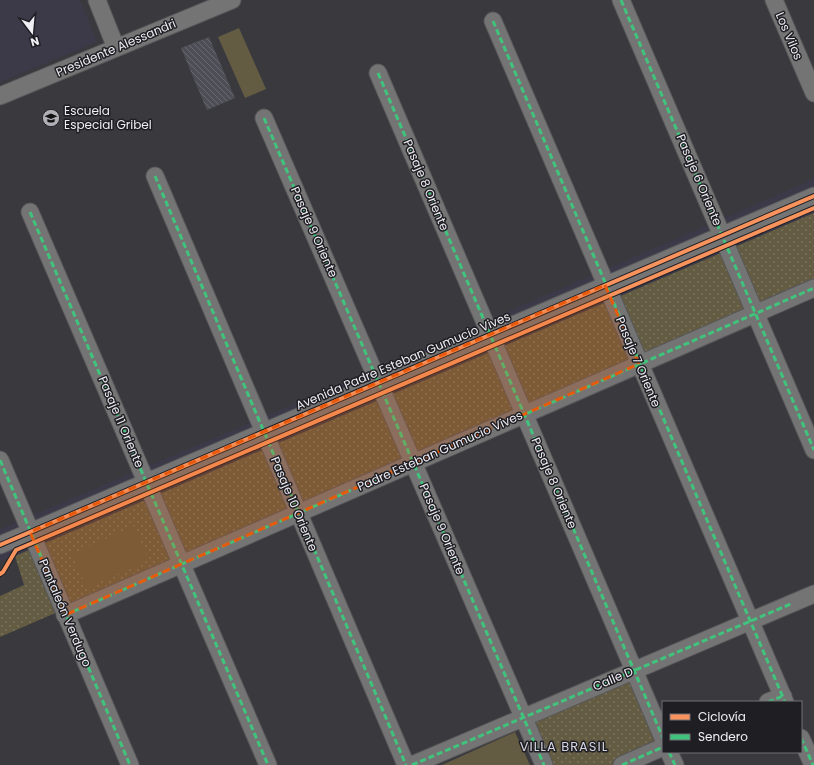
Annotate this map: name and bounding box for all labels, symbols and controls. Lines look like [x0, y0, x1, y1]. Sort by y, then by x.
street label: Los Vilos [772, 9, 807, 62]
north arrow [12, 12, 52, 52]
street label: Presidente Alessandri [53, 15, 178, 81]
text: N [29, 33, 41, 50]
place label: Escuela Especial Gribel [64, 102, 152, 133]
school or university icon: Escuela Especial Gribel [41, 108, 61, 128]
street label: Pasaje 6 Oriente [673, 132, 726, 228]
street label: Pasaje 8 Oriente [400, 137, 453, 233]
street label: Pasaje 9 Oriente [287, 184, 342, 280]
street label: Avenida Padre Esteban Gumucio Vives [293, 307, 513, 414]
street label: Pasaje 7 Oriente [612, 314, 665, 410]
street label: Pasaje 11 Oriente [95, 374, 148, 470]
street label: Padre Esteban Gumucio Vives [354, 406, 525, 495]
street label: Pasaje 8 Oriente [528, 435, 581, 531]
street label: Pasaje 10 Oriente [267, 454, 322, 554]
street label: Pasaje 9 Oriente [416, 481, 469, 577]
street label: Pantaleón Verdugo [35, 556, 96, 670]
street label: Calle D [590, 662, 636, 695]
legend [662, 701, 802, 753]
text: Ciclovía [698, 708, 746, 725]
text: Sendero [698, 728, 748, 745]
district label: VILLA BRASIL [520, 737, 608, 756]

